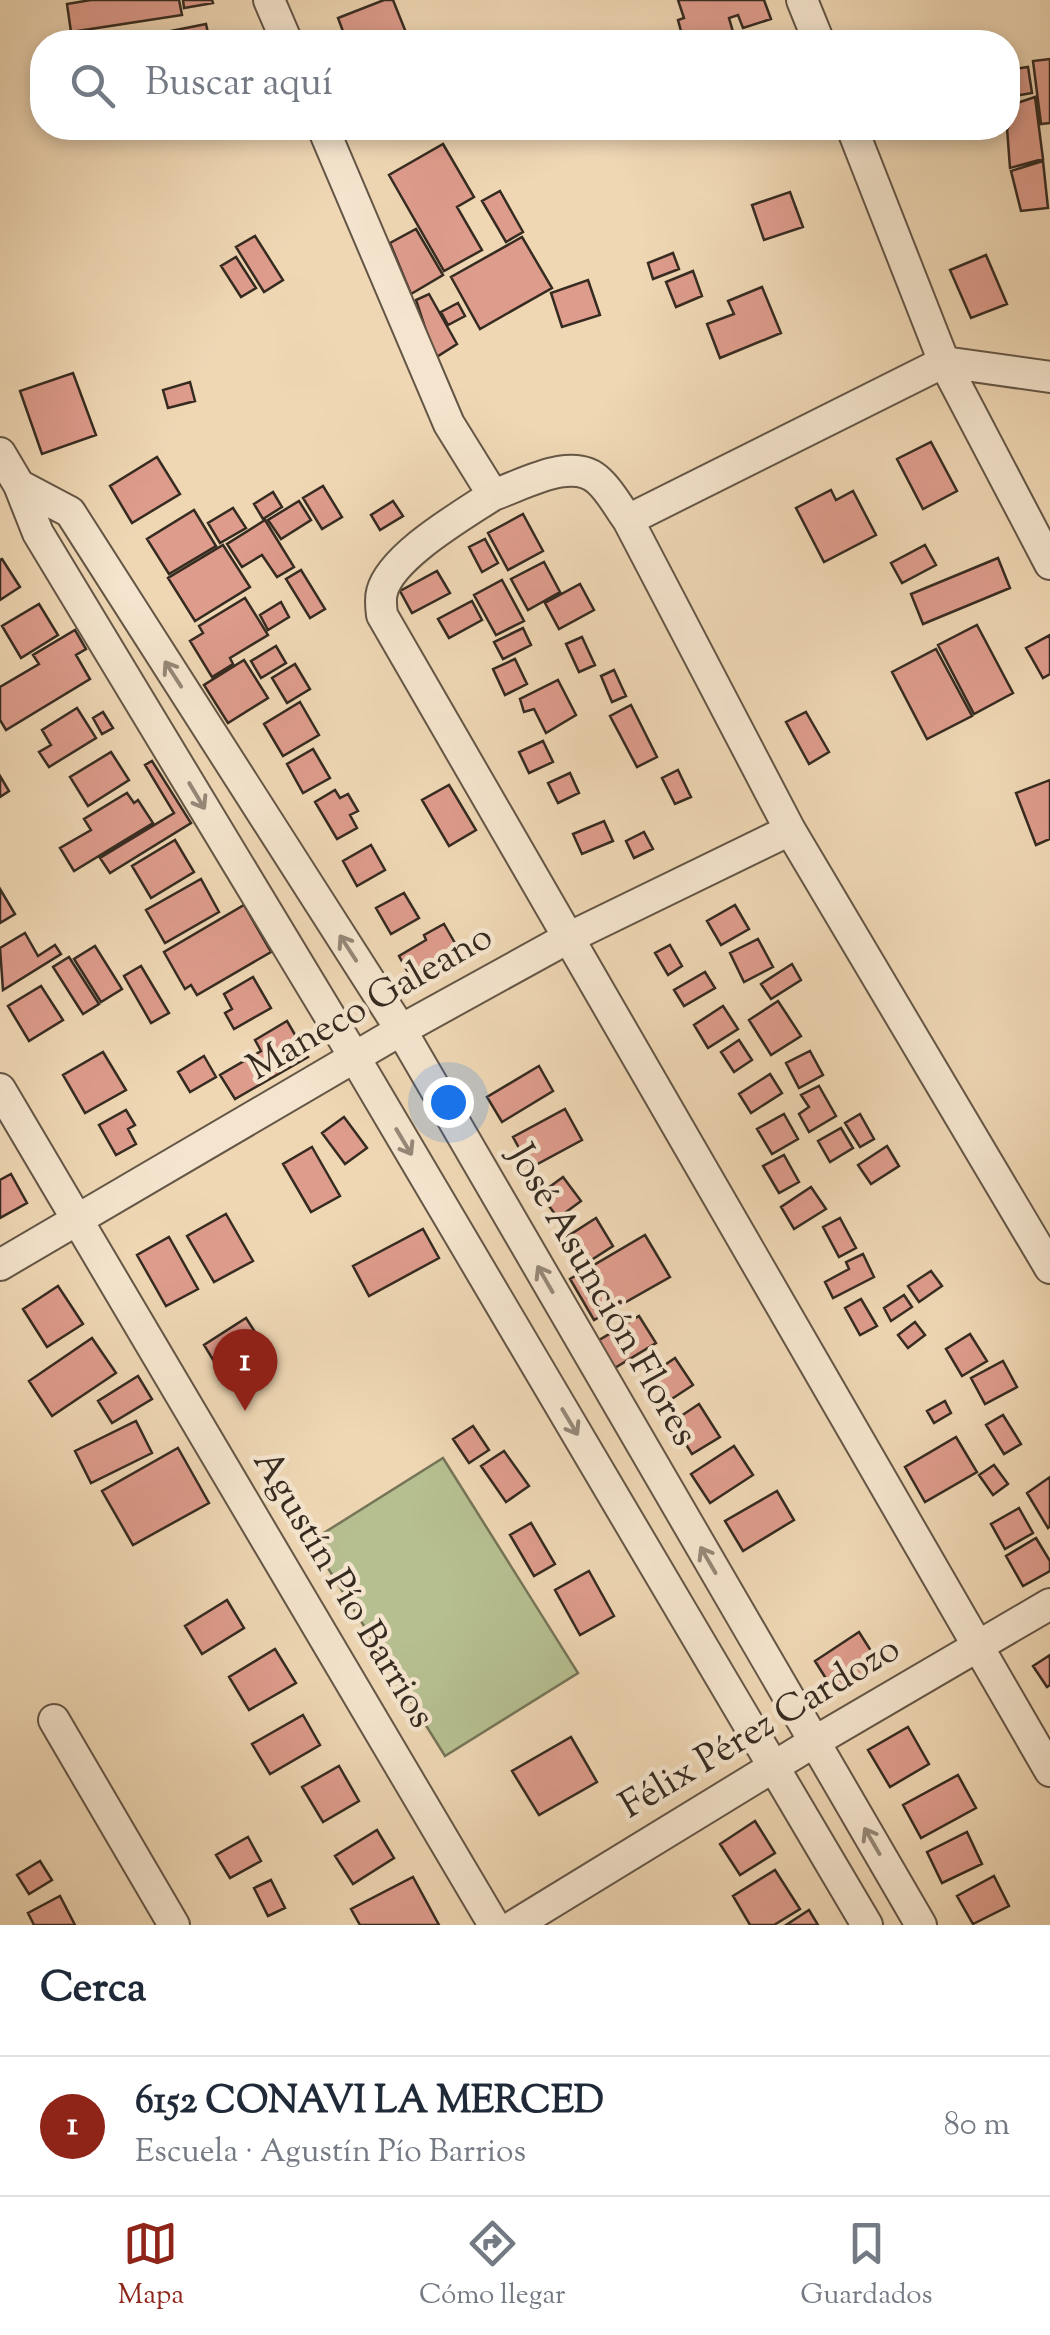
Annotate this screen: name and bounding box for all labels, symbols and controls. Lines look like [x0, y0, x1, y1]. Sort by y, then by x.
search box [30, 30, 1020, 140]
icon: search [65, 58, 120, 113]
text: Buscar aquí [145, 58, 333, 112]
one-way arrow [163, 660, 184, 689]
one-way arrow [187, 781, 207, 810]
street label: Maneco Galeano [238, 912, 504, 1096]
one-way arrow [338, 934, 359, 963]
your location [423, 1077, 474, 1128]
one-way arrow [394, 1127, 414, 1156]
street label: José Asunción Flores [492, 1133, 709, 1457]
one-way arrow [535, 1265, 555, 1294]
pin: 1 [212, 1328, 278, 1411]
one-way arrow [560, 1407, 580, 1435]
street label: Agustín Pío Barrios [237, 1441, 447, 1739]
one-way arrow [698, 1546, 718, 1575]
street label: Félix Pérez Cardozo [611, 1624, 911, 1834]
one-way arrow [861, 1827, 881, 1856]
text: Cerca [40, 1960, 146, 2020]
text: 6152 CONAVI LA MERCED [135, 2076, 604, 2130]
text: 1 [67, 2103, 78, 2149]
text: 80 m [944, 2103, 1010, 2149]
text: Escuela · Agustín Pío Barrios [135, 2130, 526, 2176]
tab: Mapa [117, 2216, 184, 2316]
tab: Cómo llegar [419, 2216, 565, 2316]
tab: Guardados [800, 2216, 933, 2316]

